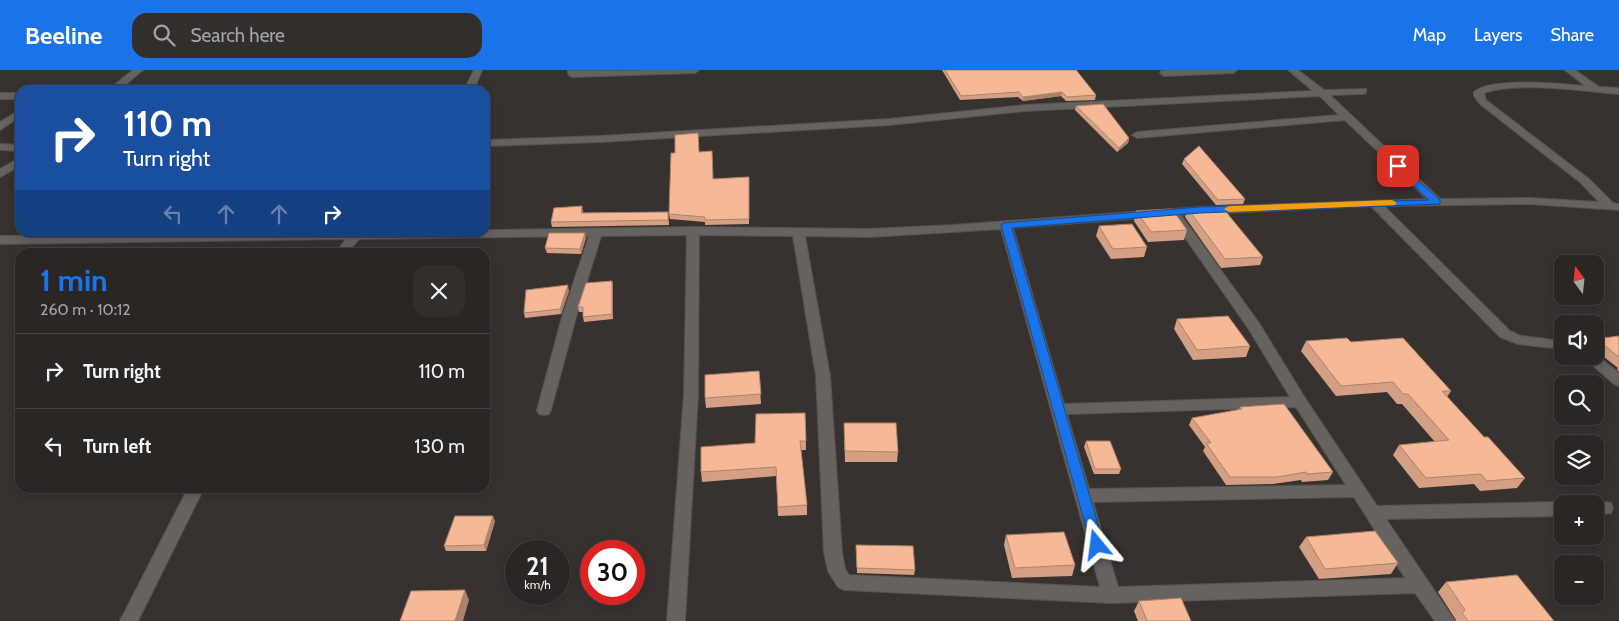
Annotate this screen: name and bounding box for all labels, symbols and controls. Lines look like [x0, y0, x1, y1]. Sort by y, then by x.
search box [132, 13, 482, 58]
text: Beeline [25, 21, 102, 50]
icon: search [150, 21, 178, 49]
text: Search here [190, 24, 285, 47]
text: Map [1413, 24, 1446, 46]
text: Layers [1474, 24, 1523, 46]
text: Share [1551, 24, 1594, 46]
text: 110 m [123, 102, 212, 145]
icon: right [40, 105, 105, 170]
text: Turn right [123, 145, 210, 172]
pin [1377, 145, 1419, 187]
icon: arrive [1384, 152, 1412, 180]
icon: left [159, 200, 187, 228]
icon: ahead [212, 200, 240, 228]
icon: ahead [265, 200, 293, 228]
icon: right [318, 200, 346, 228]
north arrow [1554, 255, 1604, 305]
map controls [1554, 255, 1604, 605]
text: 1 min [40, 262, 108, 299]
button: close [413, 265, 465, 317]
text: 260 m · 10:12 [40, 300, 131, 319]
button: sound [1554, 315, 1604, 365]
icon: right [40, 357, 68, 385]
text: Turn right [83, 360, 161, 383]
text: 110 m [418, 360, 465, 383]
button: search [1554, 375, 1604, 425]
icon: left [40, 432, 68, 460]
text: Turn left [83, 435, 151, 458]
text: 130 m [414, 435, 465, 458]
button: layers [1554, 435, 1604, 485]
button: + [1554, 495, 1604, 545]
position arrow [1070, 518, 1122, 570]
speed limit sign: 30 [580, 540, 645, 605]
text: 21 [526, 551, 549, 581]
button: − [1554, 555, 1604, 605]
text: km/h [524, 577, 551, 592]

